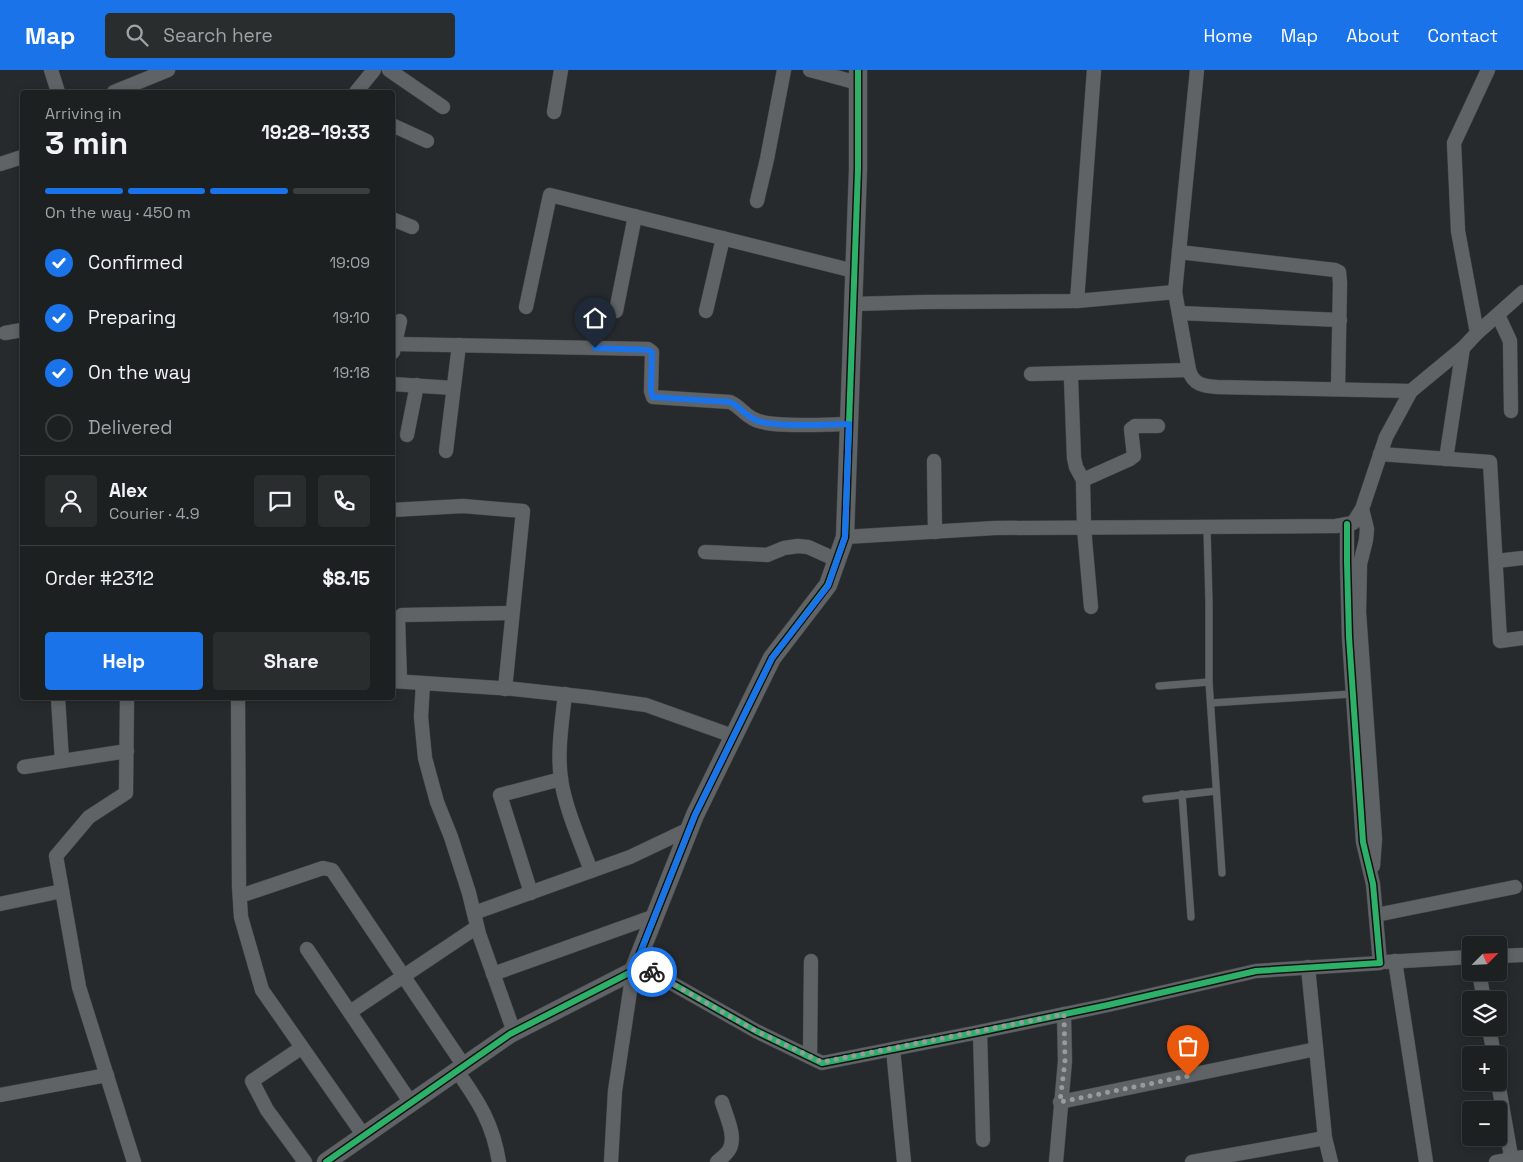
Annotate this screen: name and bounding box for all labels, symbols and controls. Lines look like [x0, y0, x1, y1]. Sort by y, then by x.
search box [105, 13, 455, 58]
text: Map [25, 20, 75, 51]
icon: search [123, 21, 151, 49]
text: Search here [163, 23, 273, 48]
text: Home [1204, 24, 1253, 47]
text: Map [1281, 24, 1318, 47]
text: About [1346, 24, 1400, 47]
text: Contact [1428, 24, 1498, 47]
text: Arriving in [45, 103, 122, 124]
text: 19:28–19:33 [261, 120, 370, 145]
text: 3 min [45, 123, 128, 163]
text: On the way · 450 m [45, 202, 191, 223]
icon: check [45, 249, 73, 277]
text: Confirmed [88, 250, 183, 275]
text: 19:09 [329, 252, 370, 273]
pin [574, 297, 616, 348]
icon: check [45, 304, 73, 332]
icon: home [581, 304, 609, 332]
text: Preparing [88, 305, 176, 330]
text: 19:10 [333, 307, 370, 328]
icon: check [45, 359, 73, 387]
text: On the way [88, 360, 191, 385]
text: 19:18 [333, 362, 370, 383]
text: Delivered [88, 415, 173, 440]
button: person [45, 475, 97, 527]
button: chat [254, 475, 306, 527]
button: phone [318, 475, 370, 527]
text: Alex [109, 478, 148, 503]
text: Courier · 4.9 [109, 503, 199, 524]
text: Order #2312 [45, 566, 154, 591]
text: $8.15 [322, 566, 370, 591]
button: Help [45, 632, 203, 690]
button: Share [213, 632, 370, 690]
north arrow [1462, 936, 1508, 981]
map controls [1462, 936, 1507, 1146]
courier [627, 947, 677, 997]
icon: bike [638, 958, 666, 986]
button: layers [1462, 991, 1507, 1036]
pin [1167, 1025, 1209, 1076]
icon: bag [1174, 1032, 1202, 1060]
button: + [1462, 1046, 1507, 1091]
button: − [1462, 1101, 1507, 1146]

